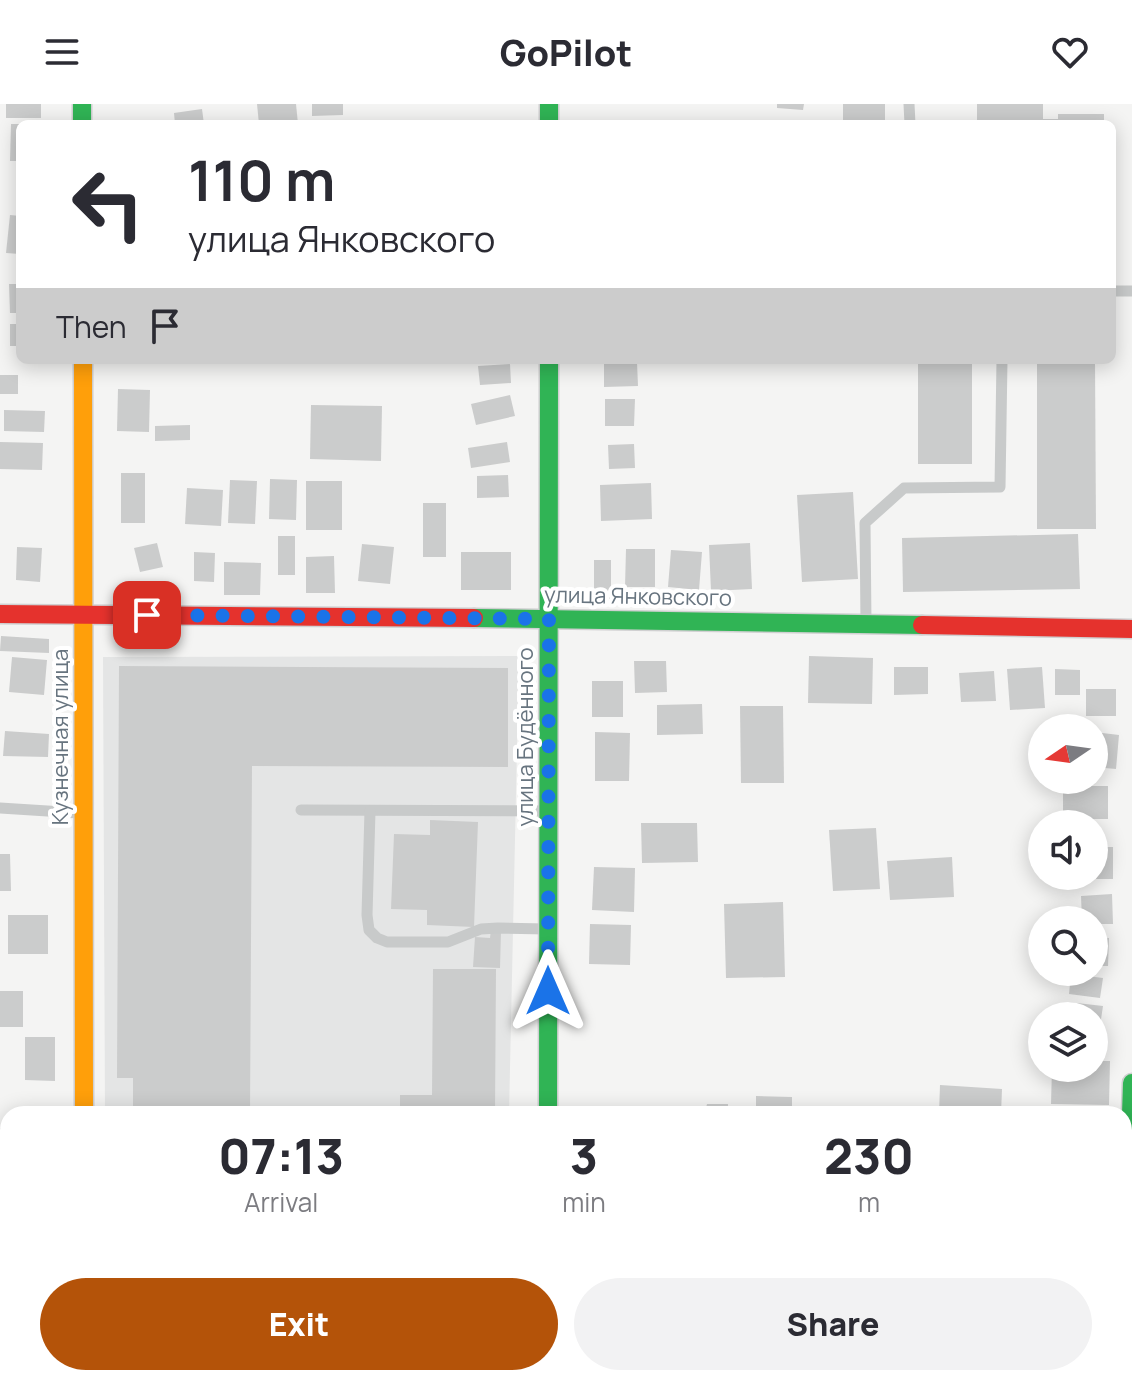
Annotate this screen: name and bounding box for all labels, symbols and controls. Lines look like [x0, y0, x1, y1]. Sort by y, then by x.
text: GoPilot [500, 28, 632, 77]
icon: menu [40, 30, 84, 74]
icon: heart [1048, 30, 1092, 74]
text: 110 m [188, 141, 335, 218]
icon: left [56, 152, 160, 256]
text: улица Янковского [188, 214, 495, 263]
icon: arrive [143, 304, 187, 348]
text: Then [56, 306, 127, 347]
street label: улица Янковского [544, 579, 732, 613]
pin [113, 581, 181, 649]
icon: arrive [125, 593, 169, 637]
street label: улица Будённого [510, 647, 540, 827]
street label: Кузнечная улица [45, 649, 75, 825]
north arrow [1028, 714, 1108, 794]
map controls [1028, 714, 1108, 1082]
button: sound [1028, 810, 1108, 890]
button: search [1028, 906, 1108, 986]
position arrow [506, 949, 590, 1033]
button: layers [1028, 1002, 1108, 1082]
text: 07:13 [218, 1123, 344, 1188]
text: 3 [570, 1123, 598, 1188]
text: 230 [824, 1123, 914, 1188]
text: Arrival [244, 1184, 318, 1220]
text: min [562, 1184, 606, 1220]
text: m [858, 1184, 880, 1220]
button: Exit [40, 1278, 558, 1370]
button: Share [574, 1278, 1092, 1370]

